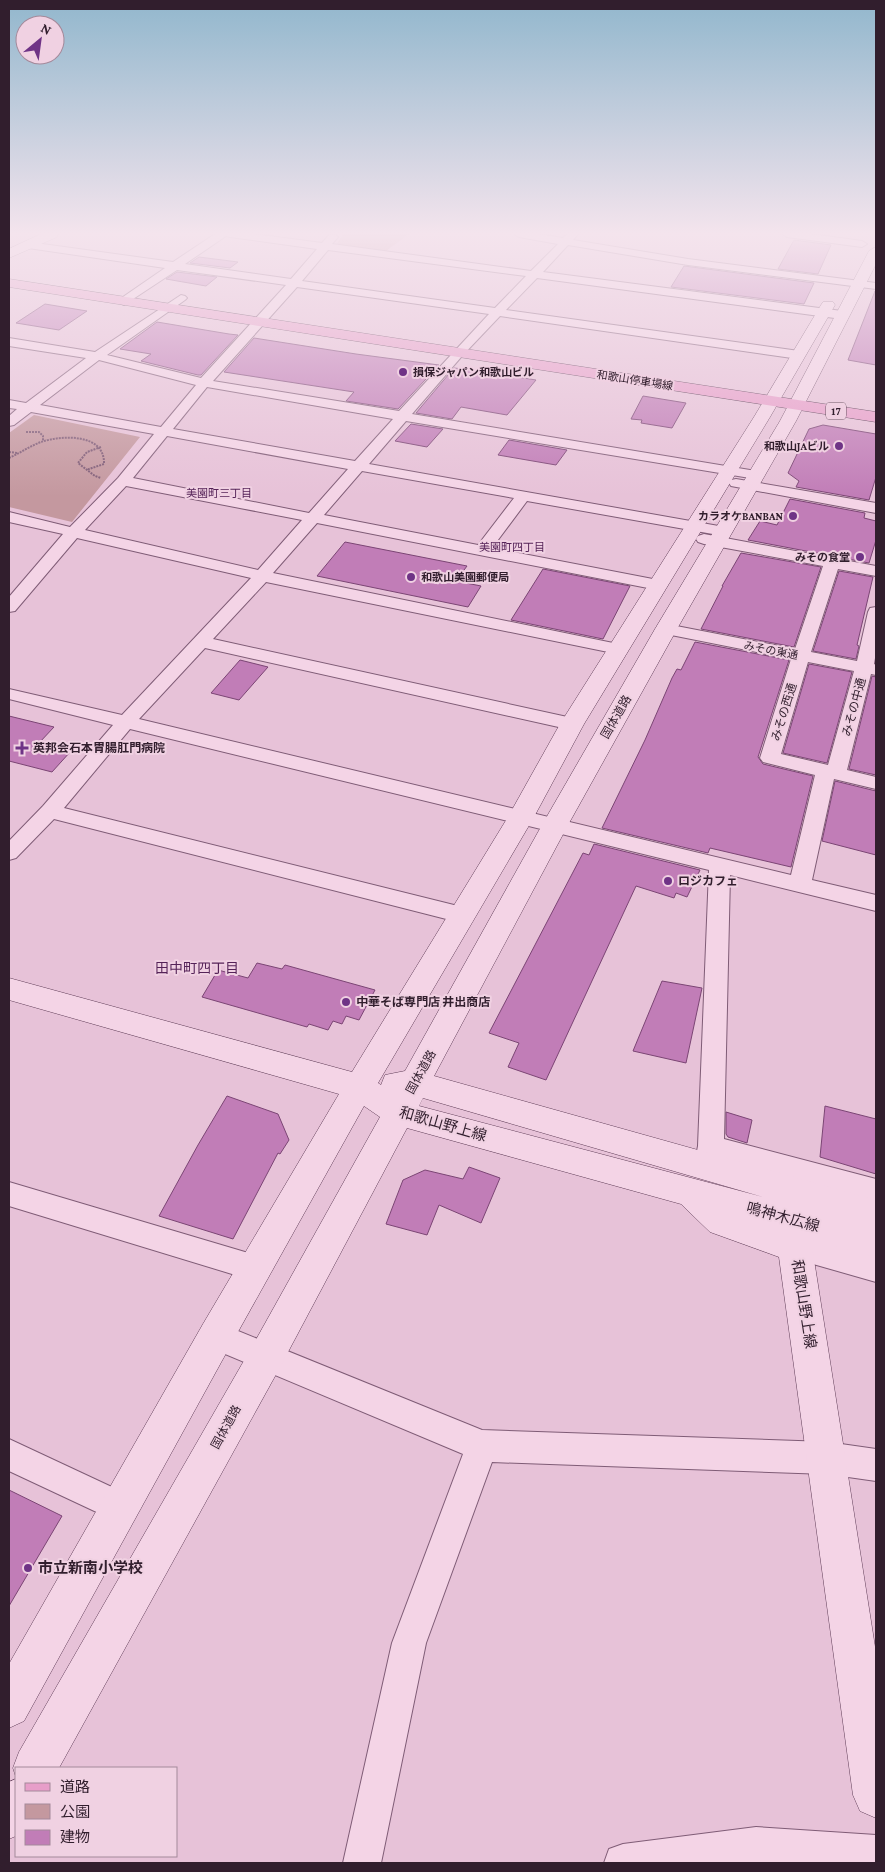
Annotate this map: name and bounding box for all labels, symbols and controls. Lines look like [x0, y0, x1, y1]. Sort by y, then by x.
north arrow [15, 15, 65, 65]
text: N [38, 19, 55, 38]
marker: 損保ジャパン和歌山ビル [397, 366, 409, 378]
place label: 損保ジャパン和歌山ビル [413, 366, 534, 378]
street label: 和歌山停車場線 [596, 368, 674, 392]
road number: 17 [826, 402, 846, 420]
place label: 和歌山JAビル [764, 440, 829, 452]
marker: 和歌山JAビル [833, 440, 845, 452]
district label: 美園町三丁目 [186, 487, 252, 499]
place label: カラオケBANBAN [698, 510, 784, 522]
marker: カラオケBANBAN [787, 510, 799, 522]
district label: 美園町四丁目 [479, 541, 545, 553]
place label: みその食堂 [795, 551, 850, 563]
marker: みその食堂 [854, 551, 866, 563]
marker: 和歌山美園郵便局 [405, 571, 417, 583]
place label: 和歌山美園郵便局 [421, 571, 509, 583]
street label: みその東通 [743, 639, 799, 661]
street label: みその中通 [839, 676, 869, 738]
street label: みその西通 [769, 681, 799, 743]
street label: 国体道路 [598, 693, 634, 741]
marker: 英邦会石本胃腸肛門病院 [15, 741, 29, 755]
place label: 英邦会石本胃腸肛門病院 [33, 741, 165, 755]
place label: ロジカフェ [678, 874, 738, 888]
marker: ロジカフェ [662, 875, 674, 887]
district label: 田中町四丁目 [155, 960, 239, 976]
place label: 中華そば専門店 井出商店 [356, 995, 490, 1009]
marker: 中華そば専門店 井出商店 [340, 996, 352, 1008]
street label: 国体道路 [403, 1048, 439, 1096]
street label: 和歌山野上線 [398, 1104, 488, 1144]
street label: 鳴神木広線 [745, 1200, 821, 1234]
street label: 和歌山野上線 [789, 1258, 819, 1350]
street label: 国体道路 [208, 1403, 244, 1451]
place label: 市立新南小学校 [38, 1560, 143, 1576]
marker: 市立新南小学校 [22, 1562, 34, 1574]
legend [15, 1767, 178, 1857]
text: 道路 [60, 1779, 90, 1795]
text: 公園 [60, 1804, 90, 1820]
text: 建物 [60, 1829, 90, 1845]

